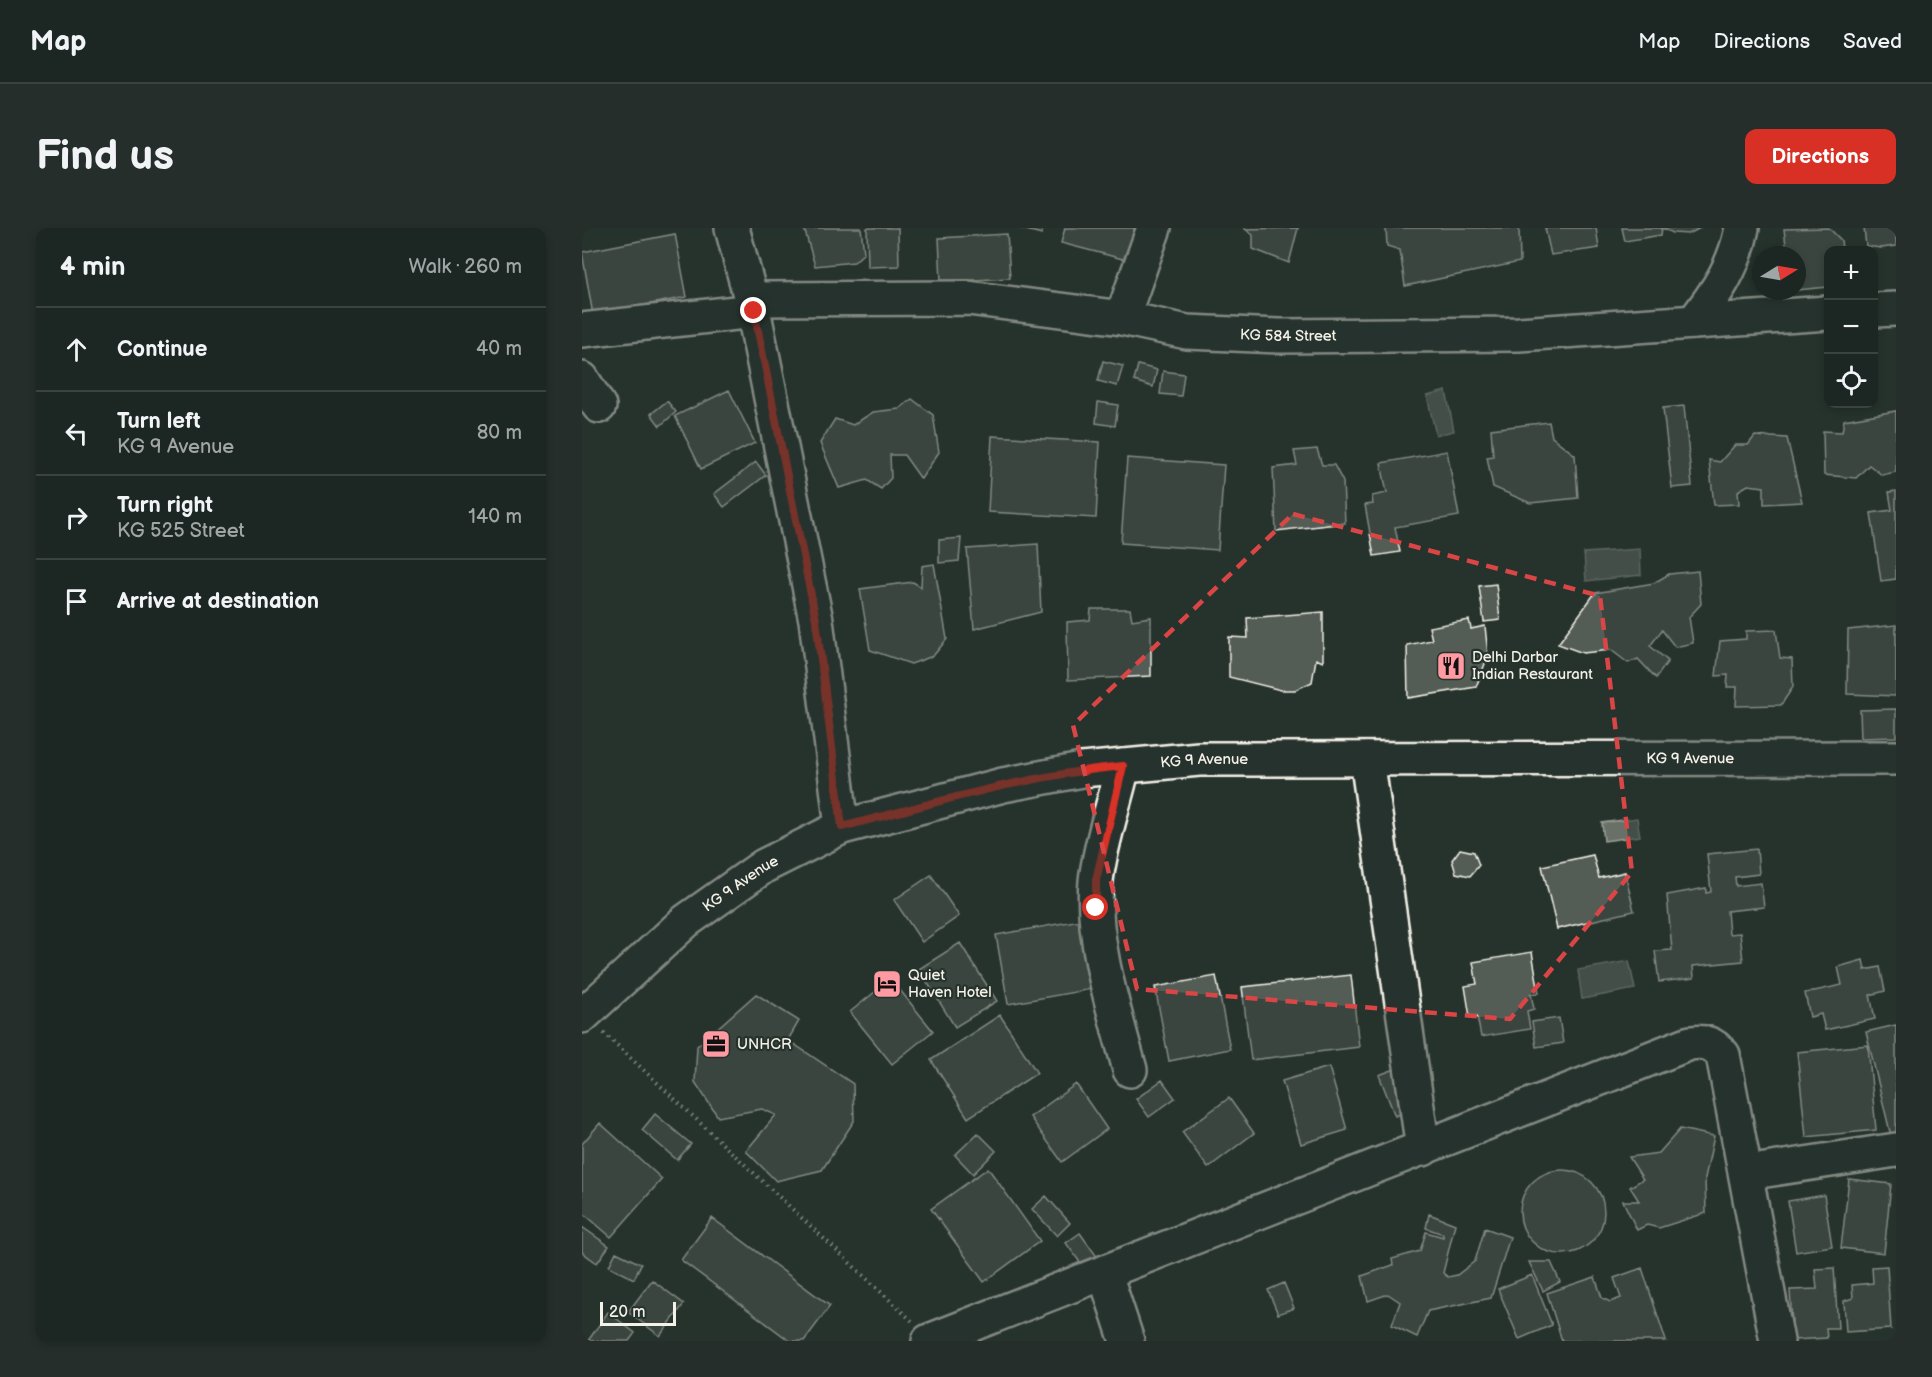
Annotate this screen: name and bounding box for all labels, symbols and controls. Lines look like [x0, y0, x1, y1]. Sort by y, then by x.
text: Map [30, 25, 86, 58]
text: Map [1638, 29, 1681, 54]
text: Directions [1714, 29, 1810, 54]
text: Saved [1843, 29, 1902, 54]
button: Directions [1745, 129, 1896, 184]
text: Find us [36, 131, 174, 182]
north arrow [1752, 246, 1806, 300]
map controls [1824, 246, 1878, 408]
button: + [1824, 246, 1878, 300]
text: 4 min [60, 252, 125, 283]
text: Walk · 260 m [409, 255, 522, 279]
route end [740, 297, 766, 323]
button: − [1824, 300, 1878, 354]
street label: KG 584 Street [1240, 325, 1337, 346]
icon: ahead [60, 333, 93, 366]
text: Continue [117, 336, 207, 363]
text: 40 m [476, 337, 522, 361]
button: locate [1824, 354, 1878, 408]
text: Turn left [117, 408, 201, 435]
icon: left [60, 417, 93, 450]
text: 80 m [477, 421, 522, 445]
text: KG 9 Avenue [117, 435, 234, 459]
text: Turn right [117, 492, 213, 519]
icon: right [60, 501, 93, 534]
text: 140 m [468, 505, 522, 529]
text: KG 525 Street [117, 519, 245, 543]
icon: arrive [60, 585, 93, 618]
text: Arrive at destination [117, 588, 319, 615]
place label: Delhi Darbar Indian Restaurant [1472, 648, 1593, 684]
restaurant icon: Delhi Darbar Indian Restaurant [1435, 650, 1467, 682]
street label: KG 9 Avenue [1159, 749, 1248, 772]
street label: KG 9 Avenue [1646, 749, 1734, 768]
street label: KG 9 Avenue [699, 851, 781, 916]
route start [1082, 894, 1108, 920]
place label: Quiet Haven Hotel [908, 966, 992, 1002]
hotel icon: Quiet Haven Hotel [871, 968, 903, 1000]
office icon: UNHCR [700, 1028, 732, 1060]
place label: UNHCR [737, 1035, 792, 1054]
scale bar [600, 1299, 676, 1326]
text: 20 m [609, 1303, 645, 1322]

